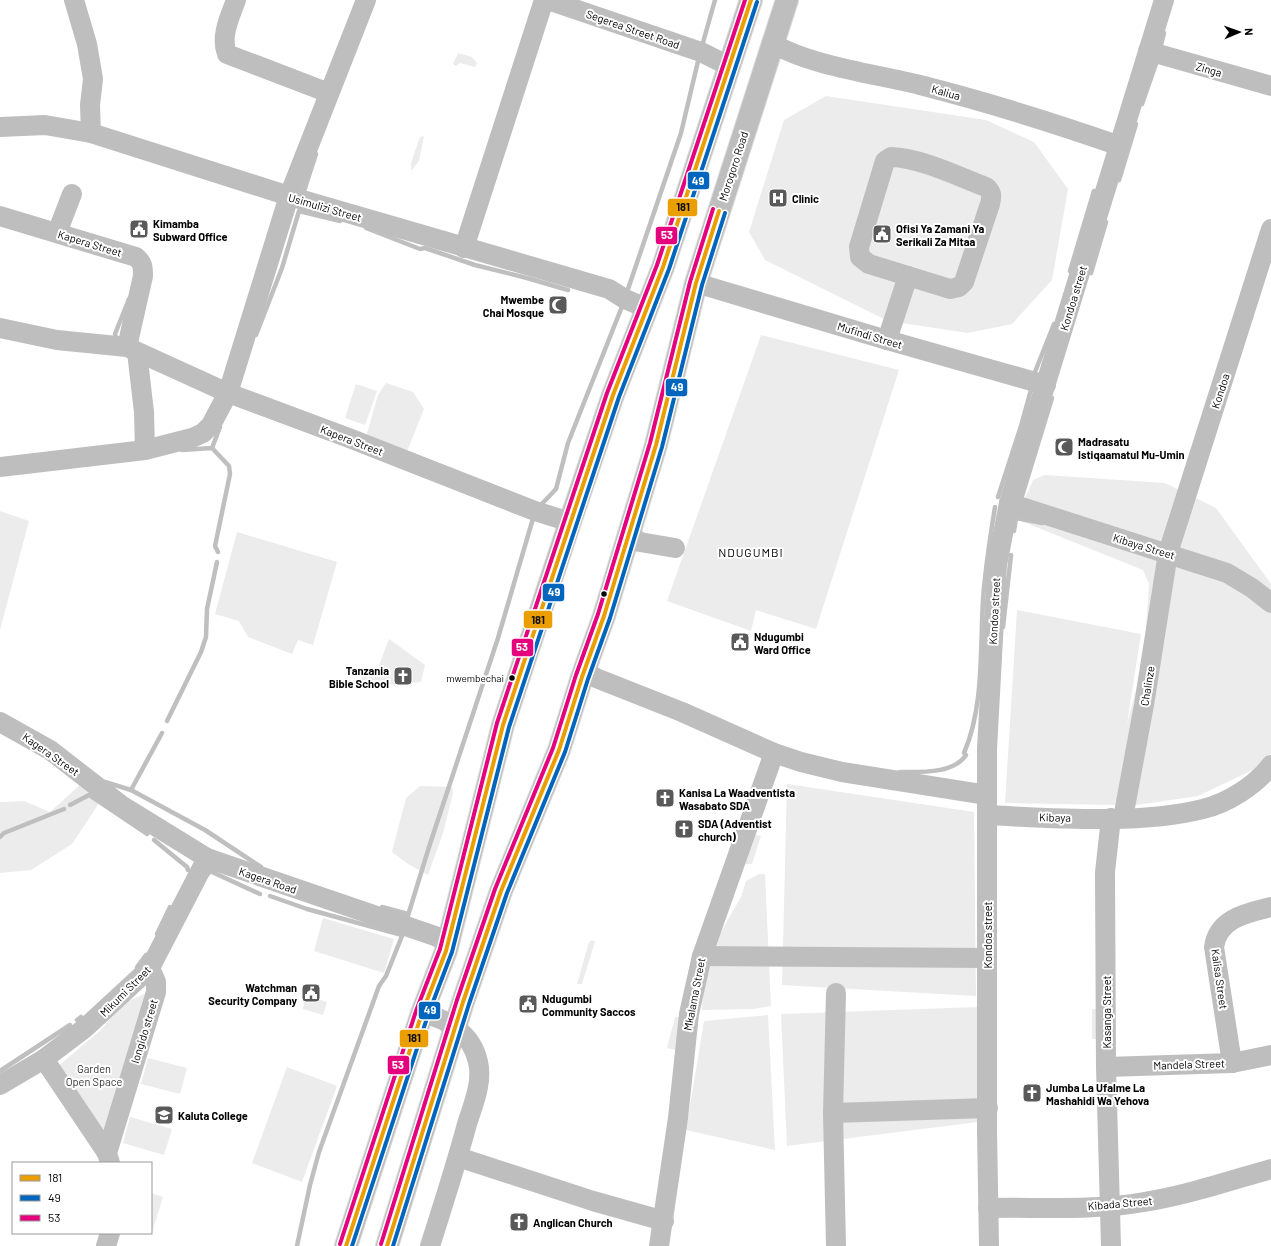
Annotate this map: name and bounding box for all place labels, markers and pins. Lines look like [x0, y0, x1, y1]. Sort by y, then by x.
hospital icon: Clinic [767, 187, 789, 209]
place label: Clinic [792, 192, 819, 205]
place label: Kimamba Subward Office [153, 217, 228, 243]
public building icon: Kimamba Subward Office [128, 218, 150, 240]
place label: Ofisi Ya Zamani Ya Serikali Za Mitaa [896, 222, 984, 248]
public building icon: Ofisi Ya Zamani Ya Serikali Za Mitaa [871, 223, 893, 245]
place label: Mwembe Chai Mosque [483, 293, 544, 319]
mosque icon: Mwembe Chai Mosque [547, 294, 569, 316]
place label: Madrasatu Istiqaamatul Mu-Umin [1078, 435, 1184, 461]
mosque icon: Madrasatu Istiqaamatul Mu-Umin [1053, 436, 1075, 458]
unlabelled marker [599, 589, 609, 599]
place label: Ndugumbi Ward Office [754, 630, 811, 656]
public building icon: Ndugumbi Ward Office [729, 631, 751, 653]
place label: Tanzania Bible School [329, 664, 389, 690]
church icon: Tanzania Bible School [392, 665, 414, 687]
place label: mwembechai [446, 672, 504, 684]
marker: mwembechai [507, 673, 517, 683]
place label: Kanisa La Waadventista Wasabato SDA [679, 786, 795, 812]
church icon: Kanisa La Waadventista Wasabato SDA [654, 787, 676, 809]
place label: SDA (Adventist church) [698, 817, 772, 843]
church icon: SDA (Adventist church) [673, 818, 695, 840]
place label: Watchman Security Company [208, 981, 297, 1007]
public building icon: Watchman Security Company [300, 982, 322, 1004]
place label: Ndugumbi Community Saccos [542, 992, 636, 1018]
public building icon: Ndugumbi Community Saccos [517, 993, 539, 1015]
place label: Jumba La Ufalme La Mashahidi Wa Yehova [1046, 1081, 1149, 1107]
church icon: Jumba La Ufalme La Mashahidi Wa Yehova [1021, 1082, 1043, 1104]
school or university icon: Kaluta College [153, 1104, 175, 1126]
place label: Kaluta College [178, 1109, 248, 1122]
church icon: Anglican Church [508, 1211, 530, 1233]
place label: Anglican Church [533, 1216, 613, 1229]

